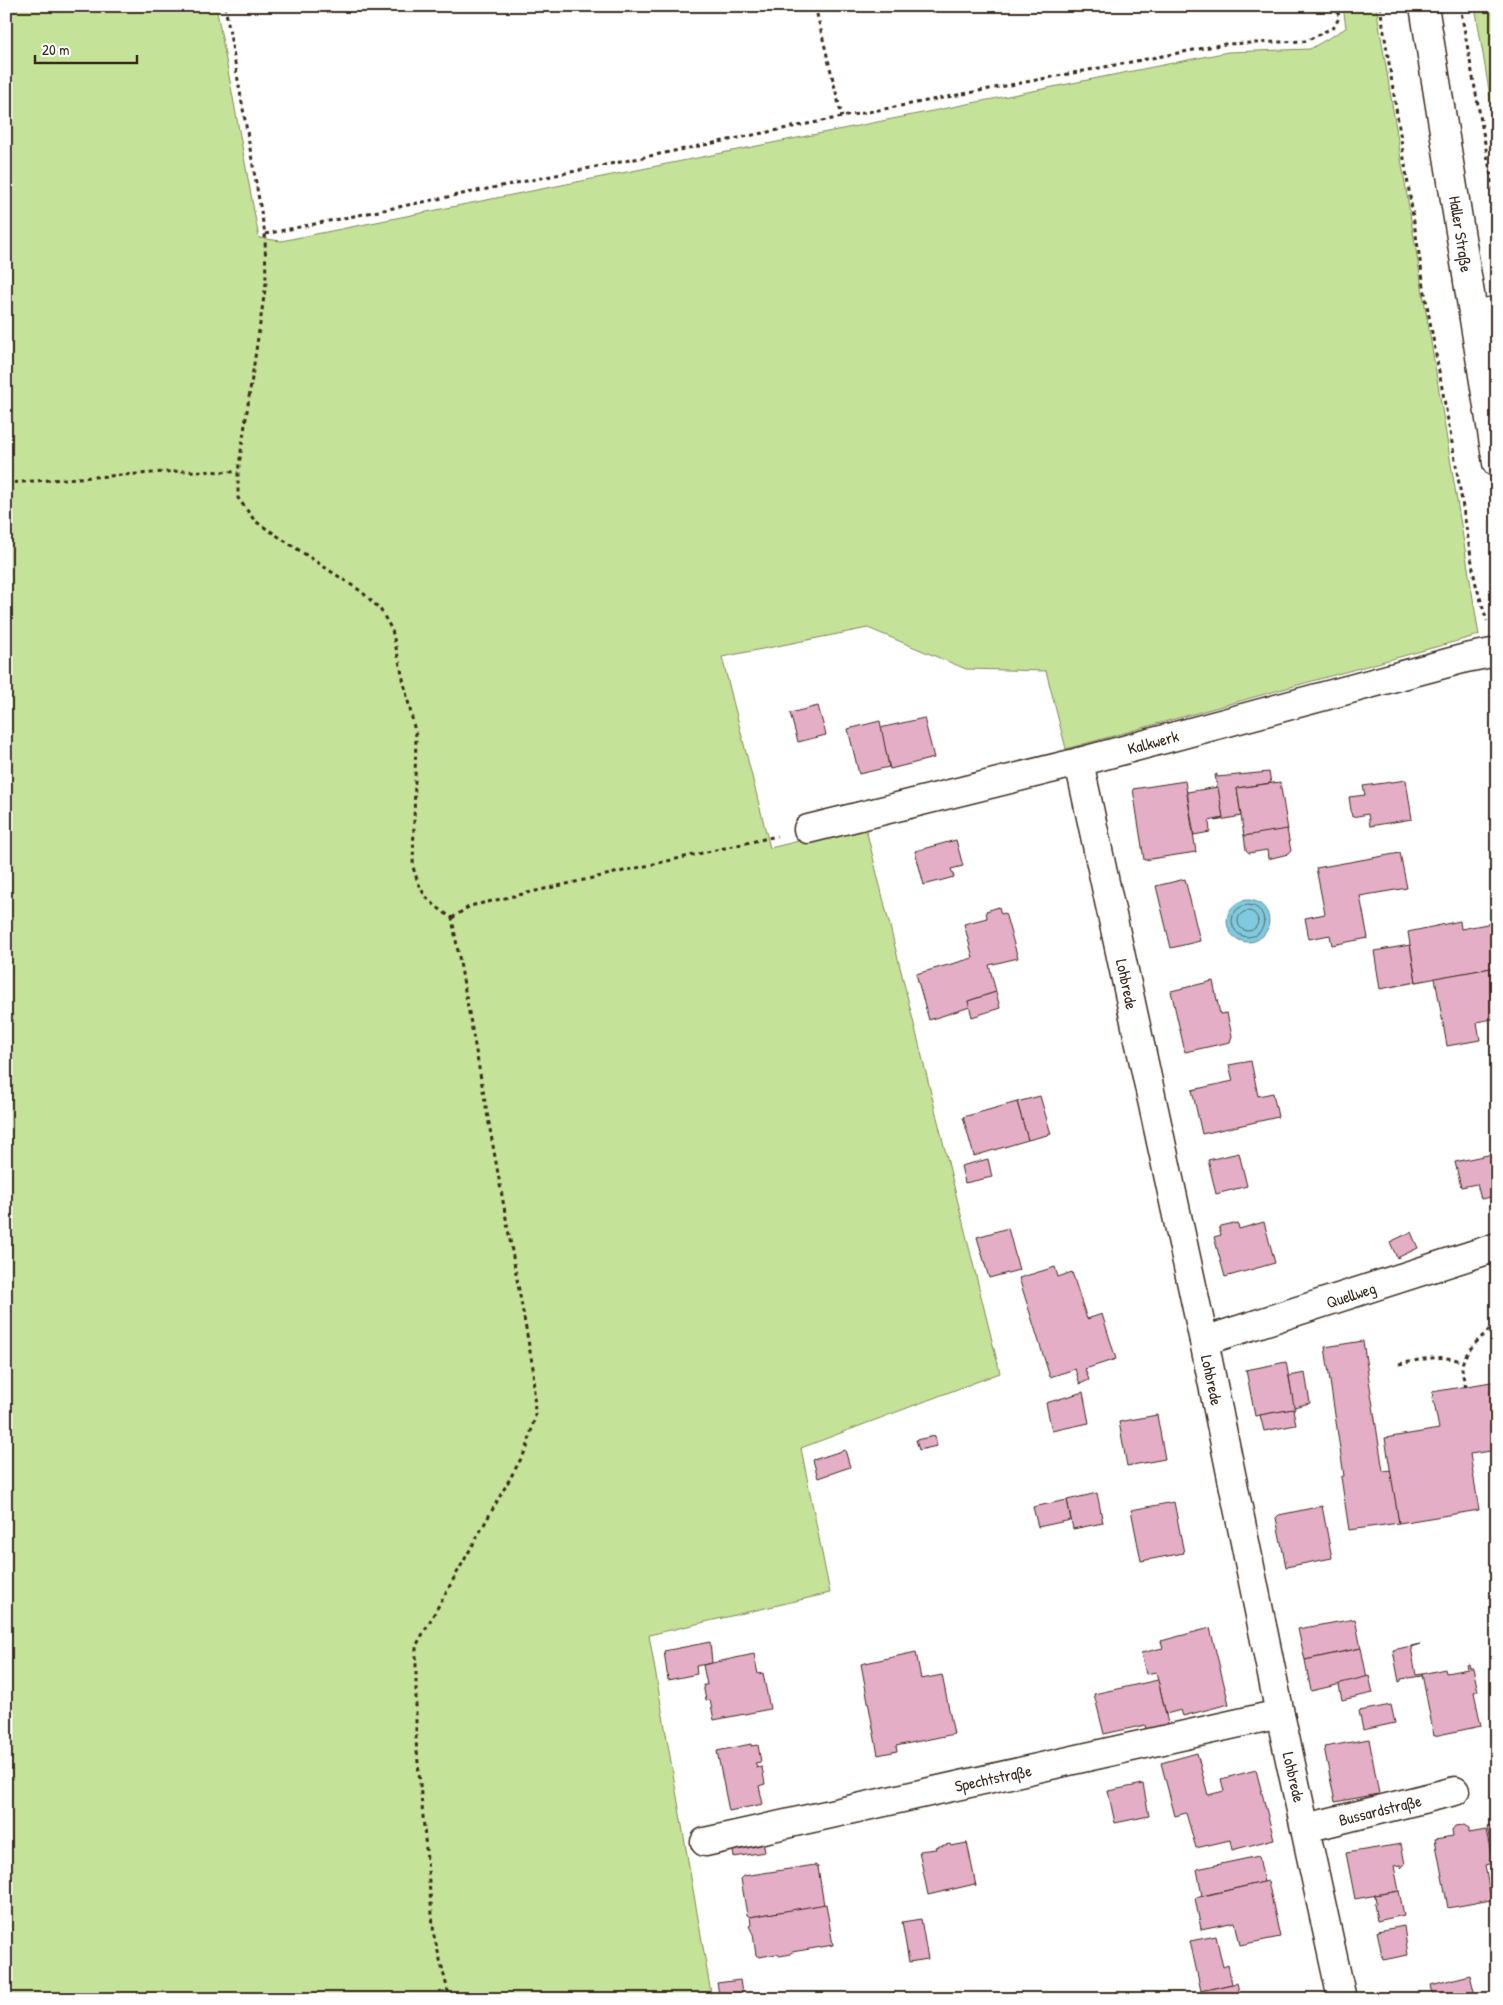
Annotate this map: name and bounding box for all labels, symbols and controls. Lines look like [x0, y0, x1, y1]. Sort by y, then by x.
scale bar [35, 32, 138, 64]
text: 20 m [42, 39, 69, 60]
street label: Haller Straße [1444, 194, 1478, 274]
street label: Kalkwerk [1125, 725, 1181, 759]
street label: Lohbrede [1111, 957, 1143, 1012]
street label: Quellweg [1323, 1277, 1379, 1313]
street label: Lohbrede [1196, 1353, 1228, 1408]
street label: Lohbrede [1278, 1750, 1311, 1805]
street label: Spechtstraße [953, 1759, 1034, 1797]
street label: Bussardstraße [1336, 1789, 1424, 1831]

